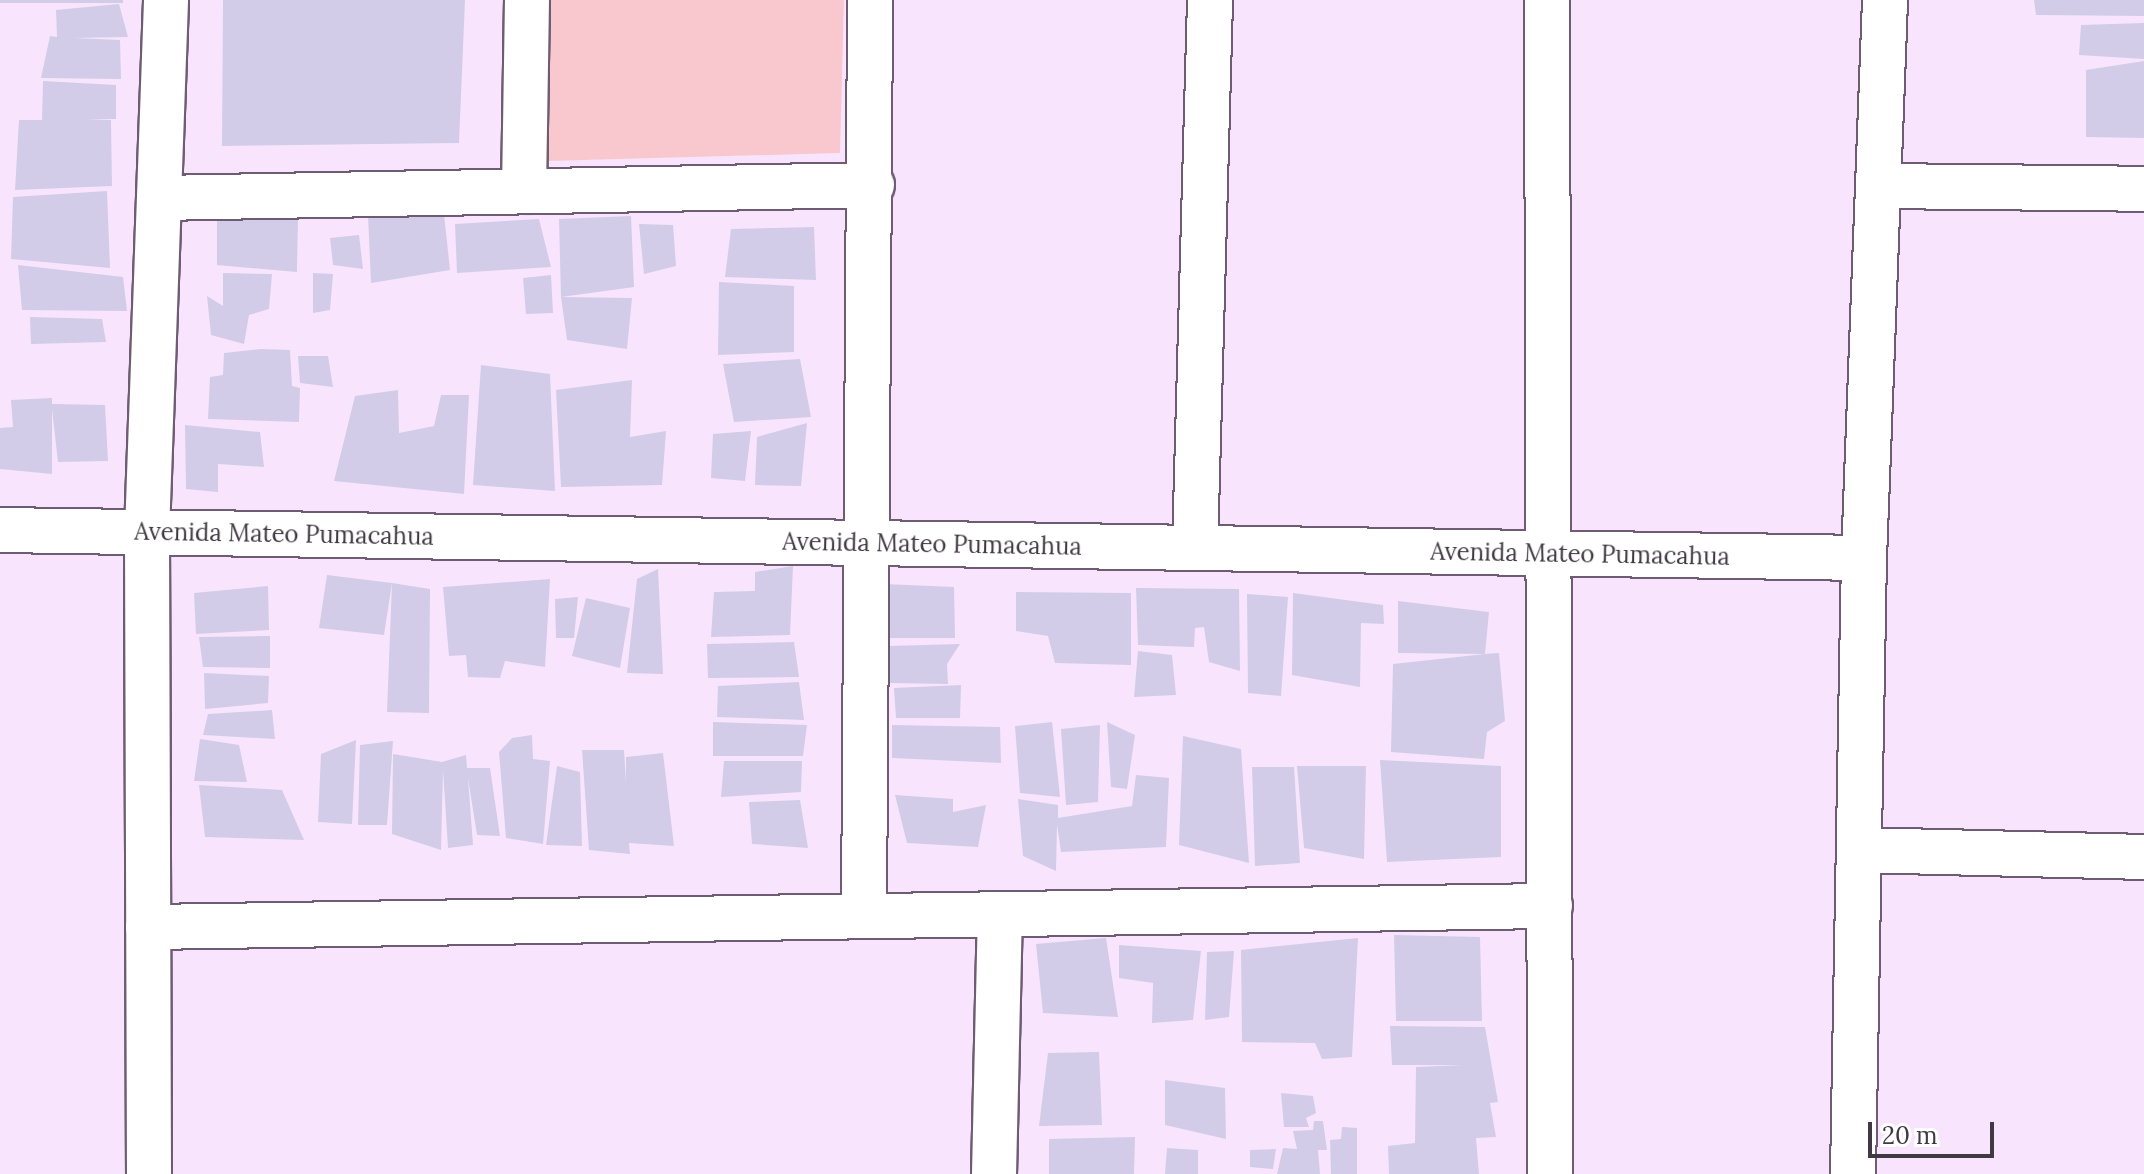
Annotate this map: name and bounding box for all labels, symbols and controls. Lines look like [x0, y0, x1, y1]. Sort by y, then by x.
street label: Avenida Mateo Pumacahua [134, 517, 434, 551]
street label: Avenida Mateo Pumacahua [782, 527, 1082, 561]
street label: Avenida Mateo Pumacahua [1430, 537, 1730, 571]
scale bar [1872, 1106, 1998, 1156]
text: 20 m [1882, 1120, 1938, 1151]

